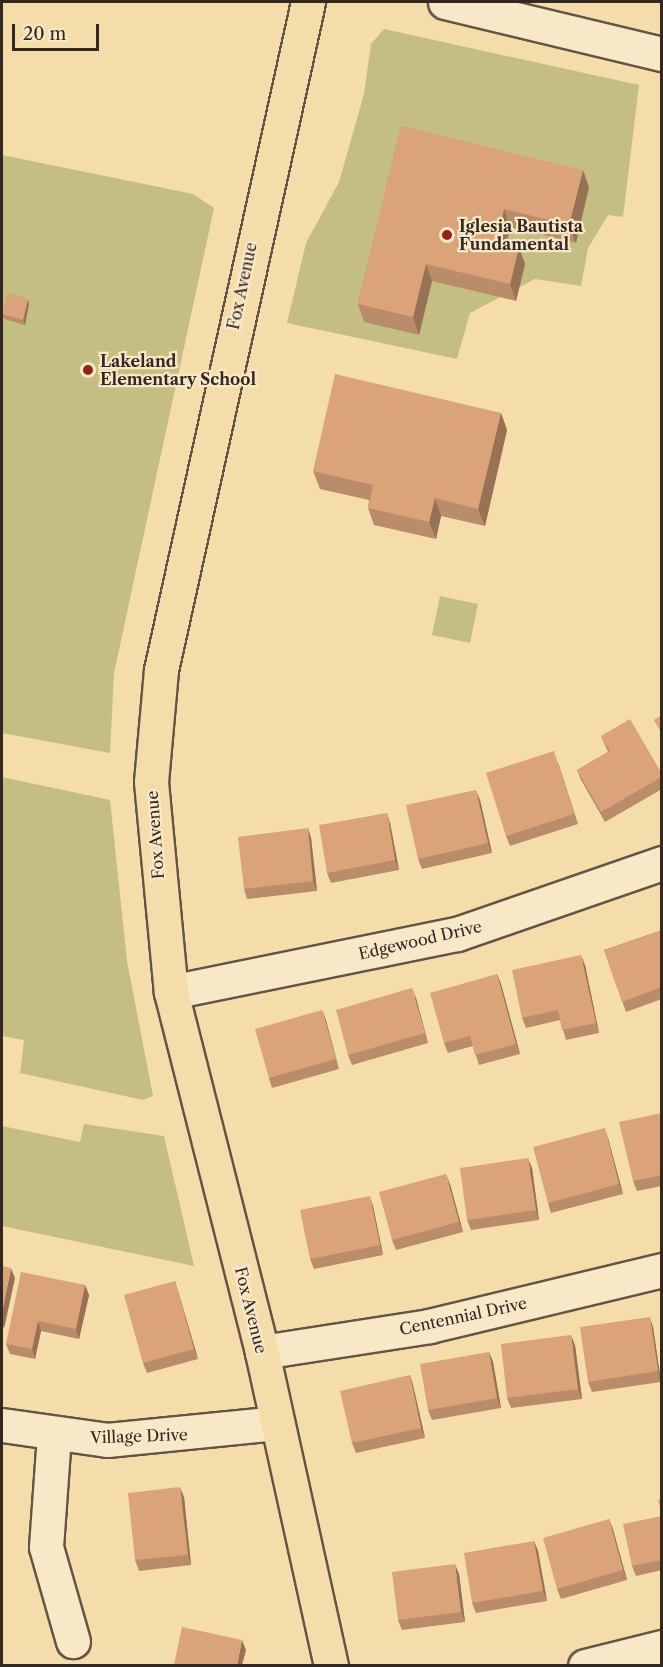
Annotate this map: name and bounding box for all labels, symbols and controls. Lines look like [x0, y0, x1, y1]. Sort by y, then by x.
scale bar [15, 12, 102, 50]
text: 20 m [23, 23, 66, 45]
place label: Iglesia Bautista Fundamental [459, 216, 583, 254]
marker: Iglesia Bautista Fundamental [440, 228, 454, 242]
street label: Fox Avenue [223, 240, 261, 332]
place label: Lakeland Elementary School [100, 351, 257, 389]
marker: Lakeland Elementary School [81, 363, 95, 377]
street label: Fox Avenue [142, 790, 168, 880]
street label: Edgewood Drive [357, 916, 483, 964]
street label: Fox Avenue [231, 1264, 271, 1356]
street label: Centennial Drive [397, 1293, 529, 1339]
street label: Village Drive [90, 1425, 188, 1447]

